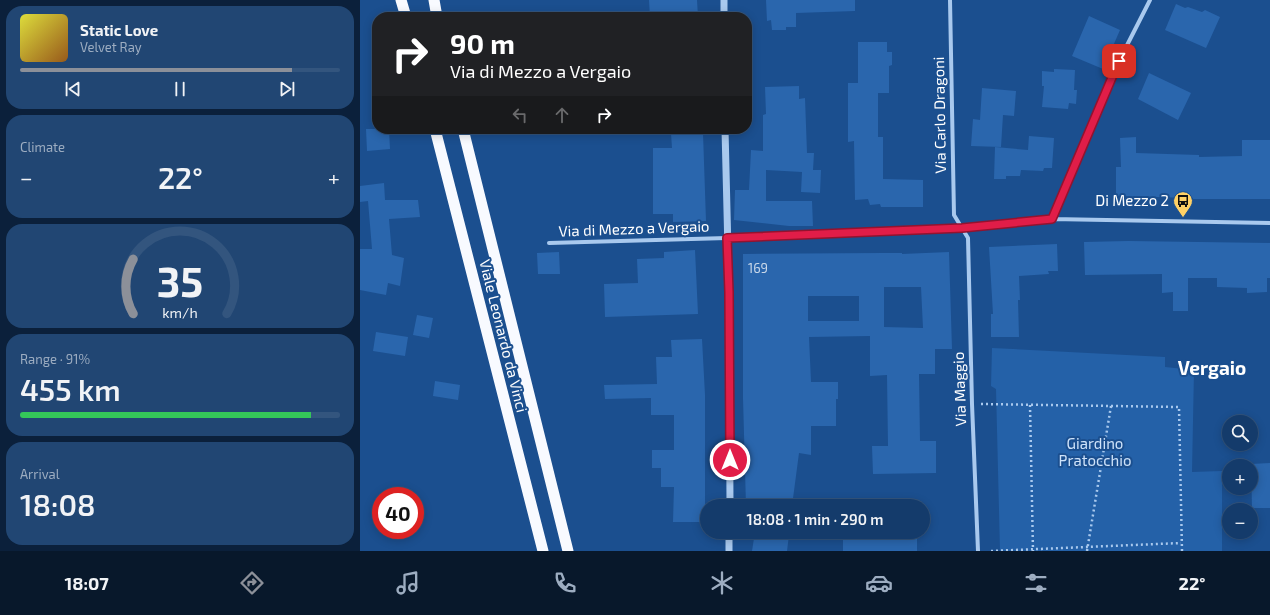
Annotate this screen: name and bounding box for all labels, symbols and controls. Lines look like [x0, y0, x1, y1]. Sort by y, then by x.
text: Static Love [80, 21, 158, 39]
text: 90 m [450, 26, 515, 60]
icon: right [384, 28, 436, 80]
text: Velvet Ray [80, 39, 142, 55]
pin [1102, 44, 1136, 78]
icon: arrive [1108, 50, 1130, 72]
street label: Via Carlo Dragoni [929, 56, 949, 174]
text: Via di Mezzo a Vergaio [450, 60, 631, 82]
icon: previous [62, 78, 84, 100]
icon: pause [169, 78, 191, 100]
icon: next [276, 78, 298, 100]
icon: left [509, 104, 531, 126]
icon: ahead [551, 104, 573, 126]
icon: right [593, 104, 615, 126]
text: Climate [20, 139, 65, 155]
text: 22° [158, 159, 203, 195]
text: − [20, 164, 33, 190]
text: + [328, 164, 340, 190]
bus stop icon: Di Mezzo 2 [1172, 190, 1194, 218]
place label: Di Mezzo 2 [1095, 191, 1169, 209]
street label: Via di Mezzo a Vergaio [558, 216, 710, 240]
text: 35 [157, 254, 203, 304]
street label: Viale Leonardo da Vinci [476, 257, 532, 414]
house number: 169 [748, 260, 768, 276]
text: km/h [162, 303, 198, 320]
text: Range · 91% [20, 351, 90, 367]
street label: Via Maggio [949, 351, 969, 427]
district label: Vergaio [1178, 356, 1246, 379]
text: 455 km [20, 371, 121, 407]
map controls [1222, 415, 1258, 539]
button: search [1222, 415, 1258, 451]
park label: Giardino Pratocchio [1059, 434, 1131, 469]
position arrow [709, 439, 751, 481]
button: + [1222, 459, 1258, 495]
text: Arrival [20, 466, 60, 482]
text: 18:08 [20, 486, 96, 522]
speed limit sign: 40 [372, 487, 424, 539]
button: − [1222, 503, 1258, 539]
text: 18:08 · 1 min · 290 m [747, 510, 883, 528]
icon: directions [238, 569, 266, 597]
icon: music [394, 569, 422, 597]
icon: phone [551, 569, 579, 597]
icon: climate [708, 569, 736, 597]
icon: car [865, 569, 893, 597]
icon: filters [1022, 569, 1050, 597]
text: 18:07 [64, 572, 109, 594]
text: 22° [1178, 572, 1206, 594]

